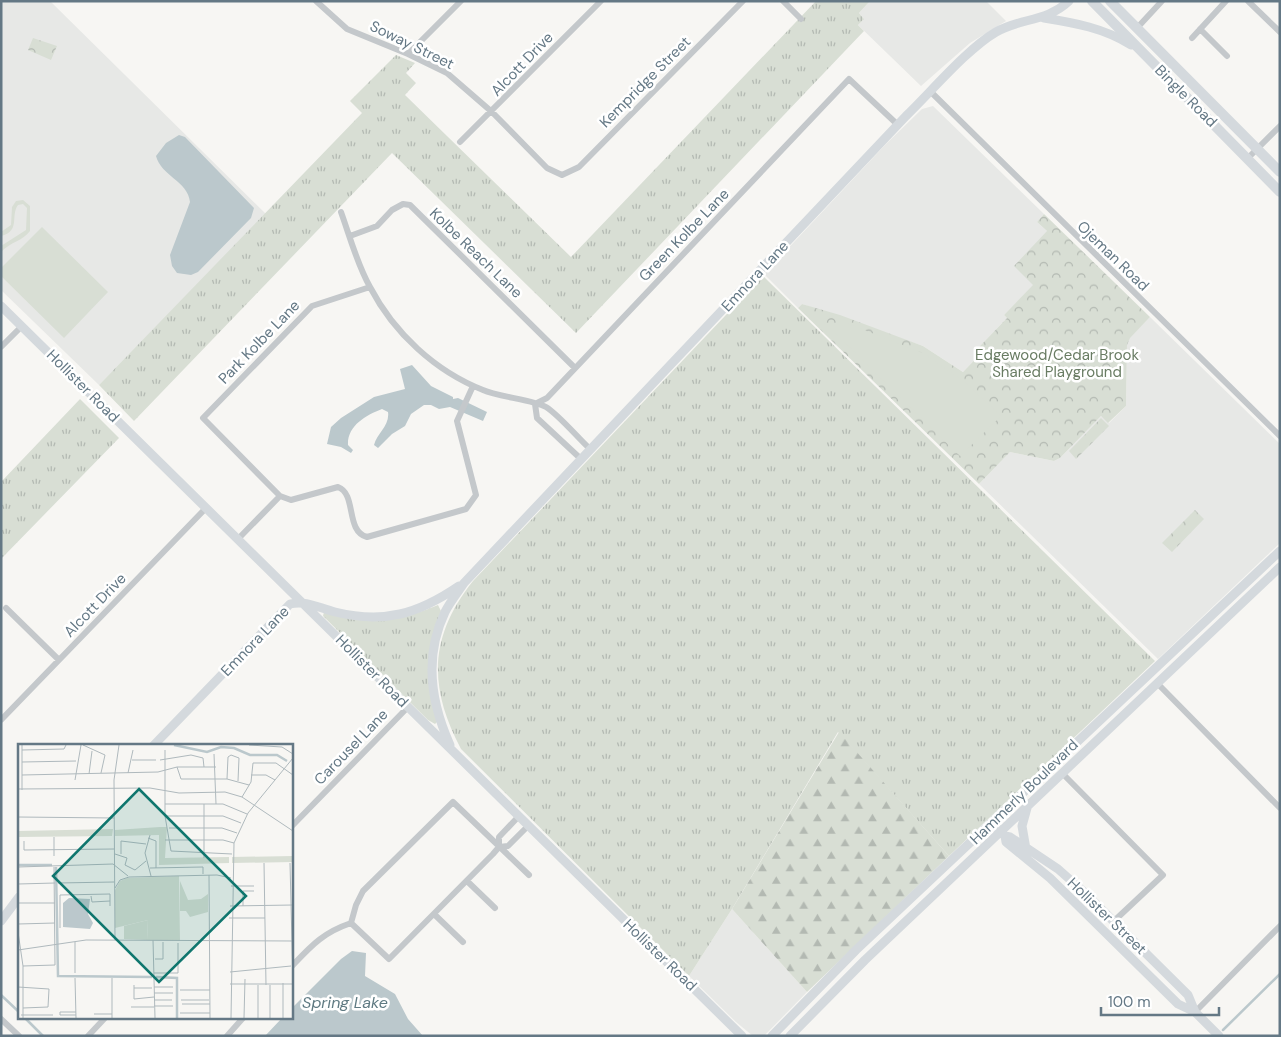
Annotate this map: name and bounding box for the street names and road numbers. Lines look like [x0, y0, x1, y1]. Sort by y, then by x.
street label: Soway Street [367, 16, 458, 74]
street label: Alcott Drive [486, 28, 558, 100]
street label: Kempridge Street [595, 32, 695, 132]
street label: Bingle Road [1151, 61, 1221, 131]
street label: Green Kolbe Lane [634, 184, 734, 286]
street label: Kolbe Reach Lane [425, 203, 527, 303]
street label: Ojeman Road [1073, 217, 1153, 295]
street label: Emnora Lane [717, 236, 793, 316]
street label: Park Kolbe Lane [214, 296, 304, 388]
street label: Hollister Road [42, 345, 124, 427]
street label: Alcott Drive [59, 569, 131, 641]
street label: Emnora Lane [216, 602, 294, 680]
street label: Hollister Road [331, 630, 413, 712]
street label: Carousel Lane [310, 705, 392, 789]
street label: Hammerly Boulevard [966, 735, 1082, 849]
street label: Hollister Street [1063, 873, 1151, 959]
street label: Hollister Road [619, 915, 701, 995]

